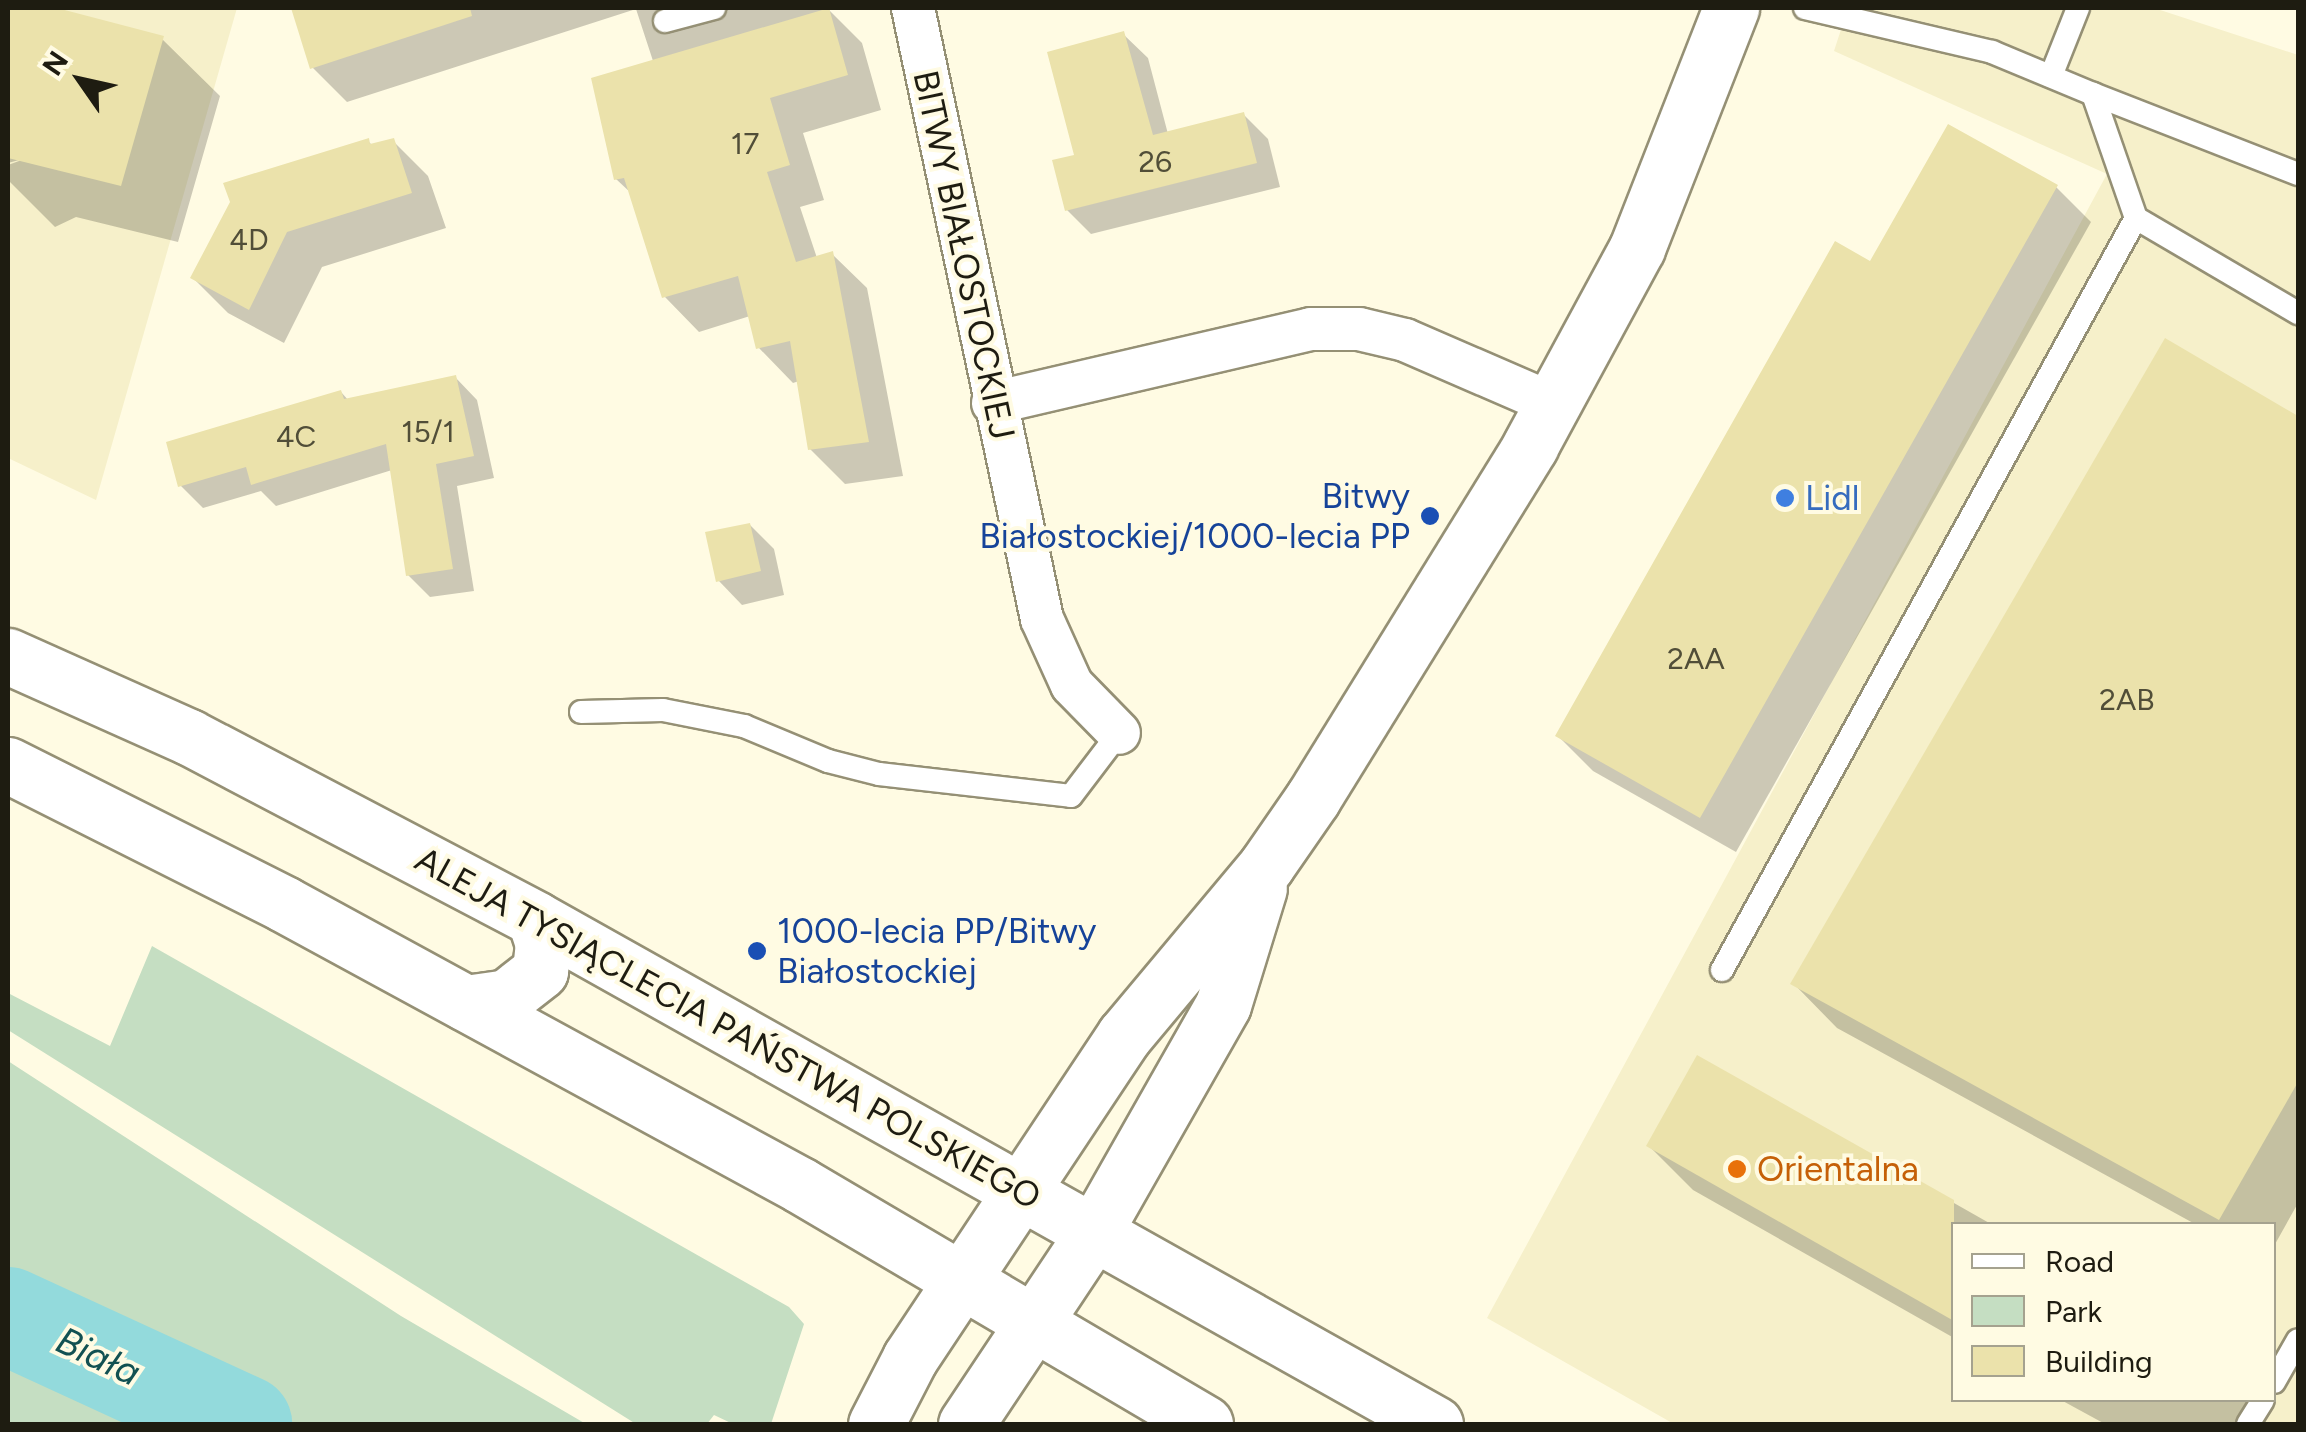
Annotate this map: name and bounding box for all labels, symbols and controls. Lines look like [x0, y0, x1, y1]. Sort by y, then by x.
north arrow [30, 30, 130, 130]
text: N [35, 45, 75, 82]
street label: BITWY BIAŁOSTOCKIEJ [904, 67, 1024, 443]
house number: 17 [731, 126, 759, 162]
house number: 26 [1138, 144, 1172, 180]
house number: 4D [229, 222, 269, 258]
house number: 15/1 [401, 414, 455, 450]
house number: 4C [276, 419, 316, 455]
place label: Bitwy Białostockiej/1000-lecia PP [979, 475, 1410, 557]
place label: Lidl [1805, 477, 1860, 519]
marker: Lidl [1774, 487, 1796, 509]
marker: Bitwy Białostockiej/1000-lecia PP [1419, 505, 1441, 527]
house number: 2AA [1667, 641, 1725, 677]
house number: 2AB [2099, 682, 2155, 718]
street label: ALEJA TYSIĄCLECIA PAŃSTWA POLSKIEGO [408, 838, 1048, 1218]
place label: 1000-lecia PP/Bitwy Białostockiej [777, 910, 1096, 992]
marker: 1000-lecia PP/Bitwy Białostockiej [746, 940, 768, 962]
place label: Orientalna [1757, 1148, 1919, 1190]
marker: Orientalna [1726, 1158, 1748, 1180]
legend [1951, 1222, 2276, 1402]
text: Road [2045, 1243, 2114, 1280]
text: Park [2045, 1293, 2102, 1330]
water label: Biała [49, 1318, 147, 1396]
text: Building [2045, 1343, 2153, 1380]

